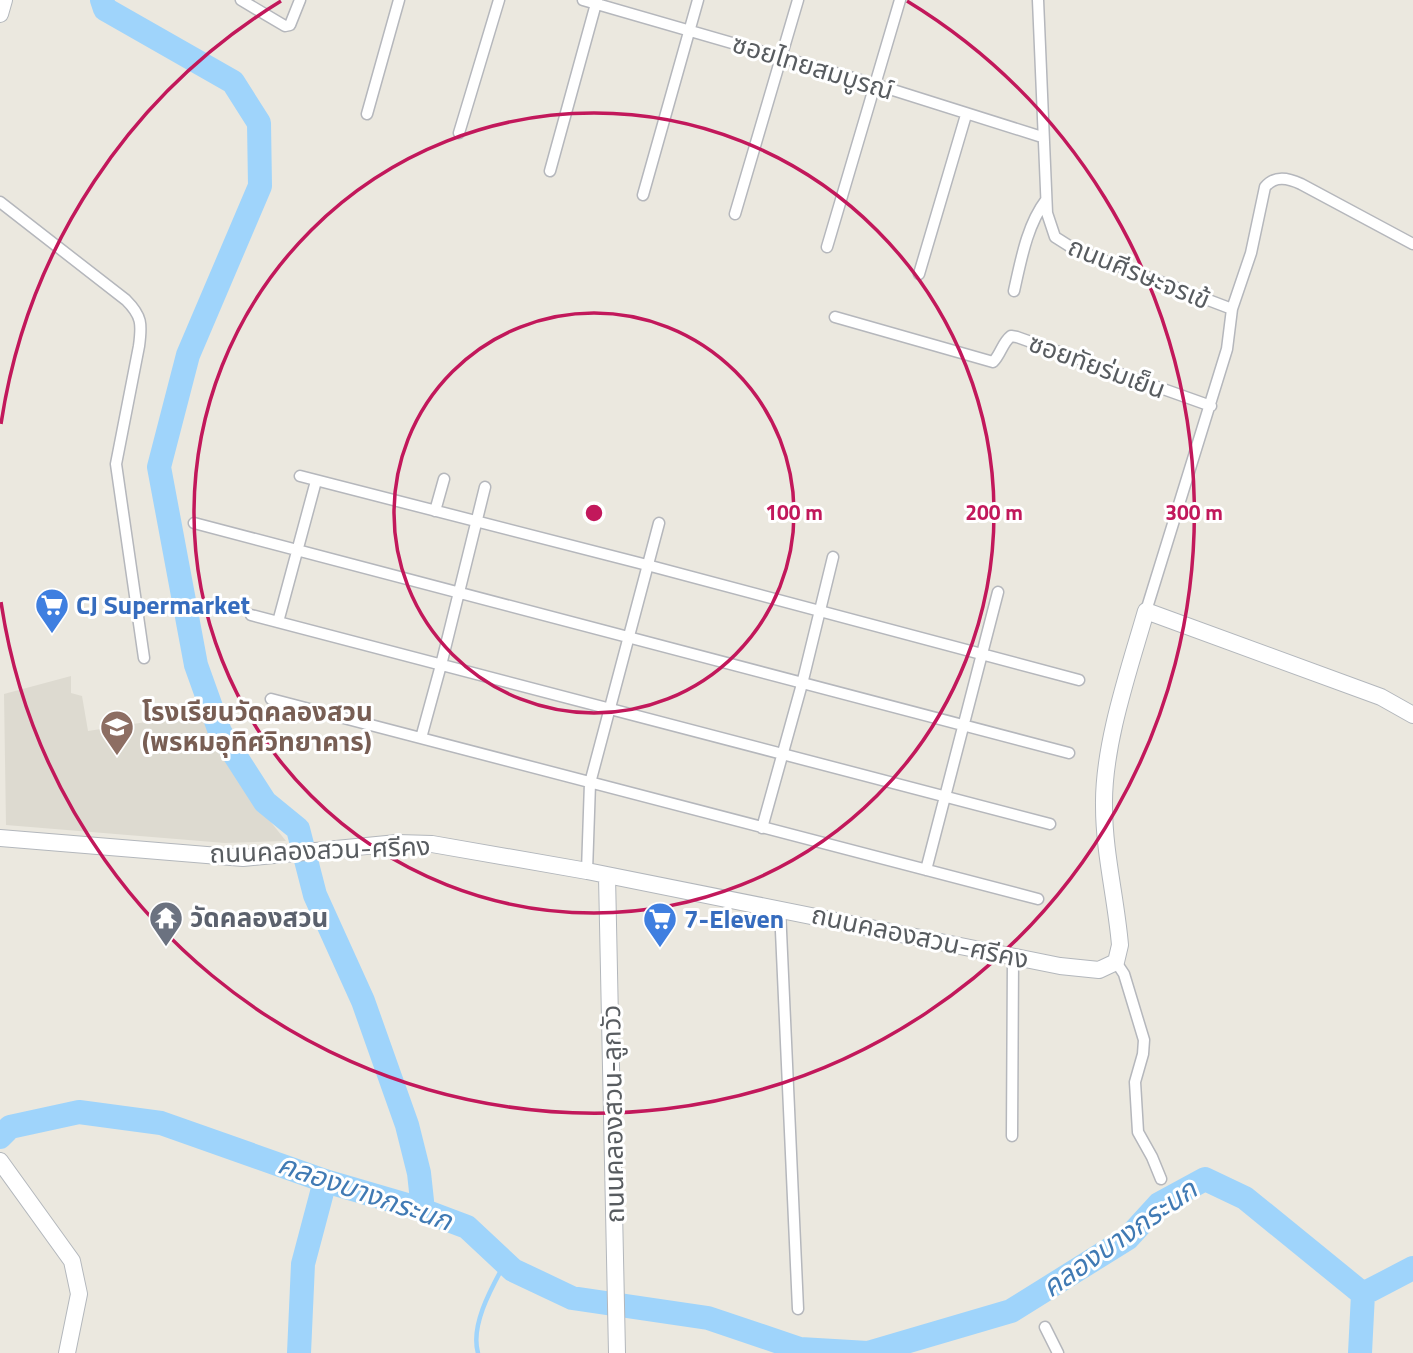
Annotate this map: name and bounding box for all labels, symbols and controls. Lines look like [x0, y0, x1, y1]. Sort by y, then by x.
street label: ซอยไทยสมบูรณ์ [728, 23, 899, 110]
street label: ถนนศีรษะจรเข้ [1062, 226, 1216, 319]
street label: ซอยทัยร่มเย็น [1023, 323, 1171, 408]
text: 100 m [765, 496, 823, 528]
text: 200 m [965, 496, 1023, 528]
text: 300 m [1165, 496, 1223, 528]
centre of rings [582, 501, 606, 525]
place label: CJ Supermarket [76, 585, 250, 624]
supermarket icon: CJ Supermarket [33, 586, 71, 635]
place label: โรงเรียนวัดคลองสวน (พรหมอุทิศวิทยาคาร) [142, 692, 373, 761]
school or university icon: โรงเรียนวัดคลองสวน (พรหมอุทิศวิทยาคาร) [98, 708, 136, 757]
street label: ถนนคลองสวน-ศรีคง [209, 826, 431, 873]
street label: ถนนคลองสวน-ศรีคง [808, 894, 1032, 979]
place label: วัดคลองสวน [190, 898, 328, 937]
temple icon: วัดคลองสวน [147, 899, 185, 948]
place label: 7-Eleven [684, 899, 784, 938]
supermarket icon: 7-Eleven [641, 900, 679, 949]
street label: ถนนคลองสวน-ลูกวัว [591, 1005, 634, 1223]
water label: คลองบางกระนก [272, 1142, 459, 1242]
water label: คลองบางกระนก [1032, 1167, 1206, 1307]

